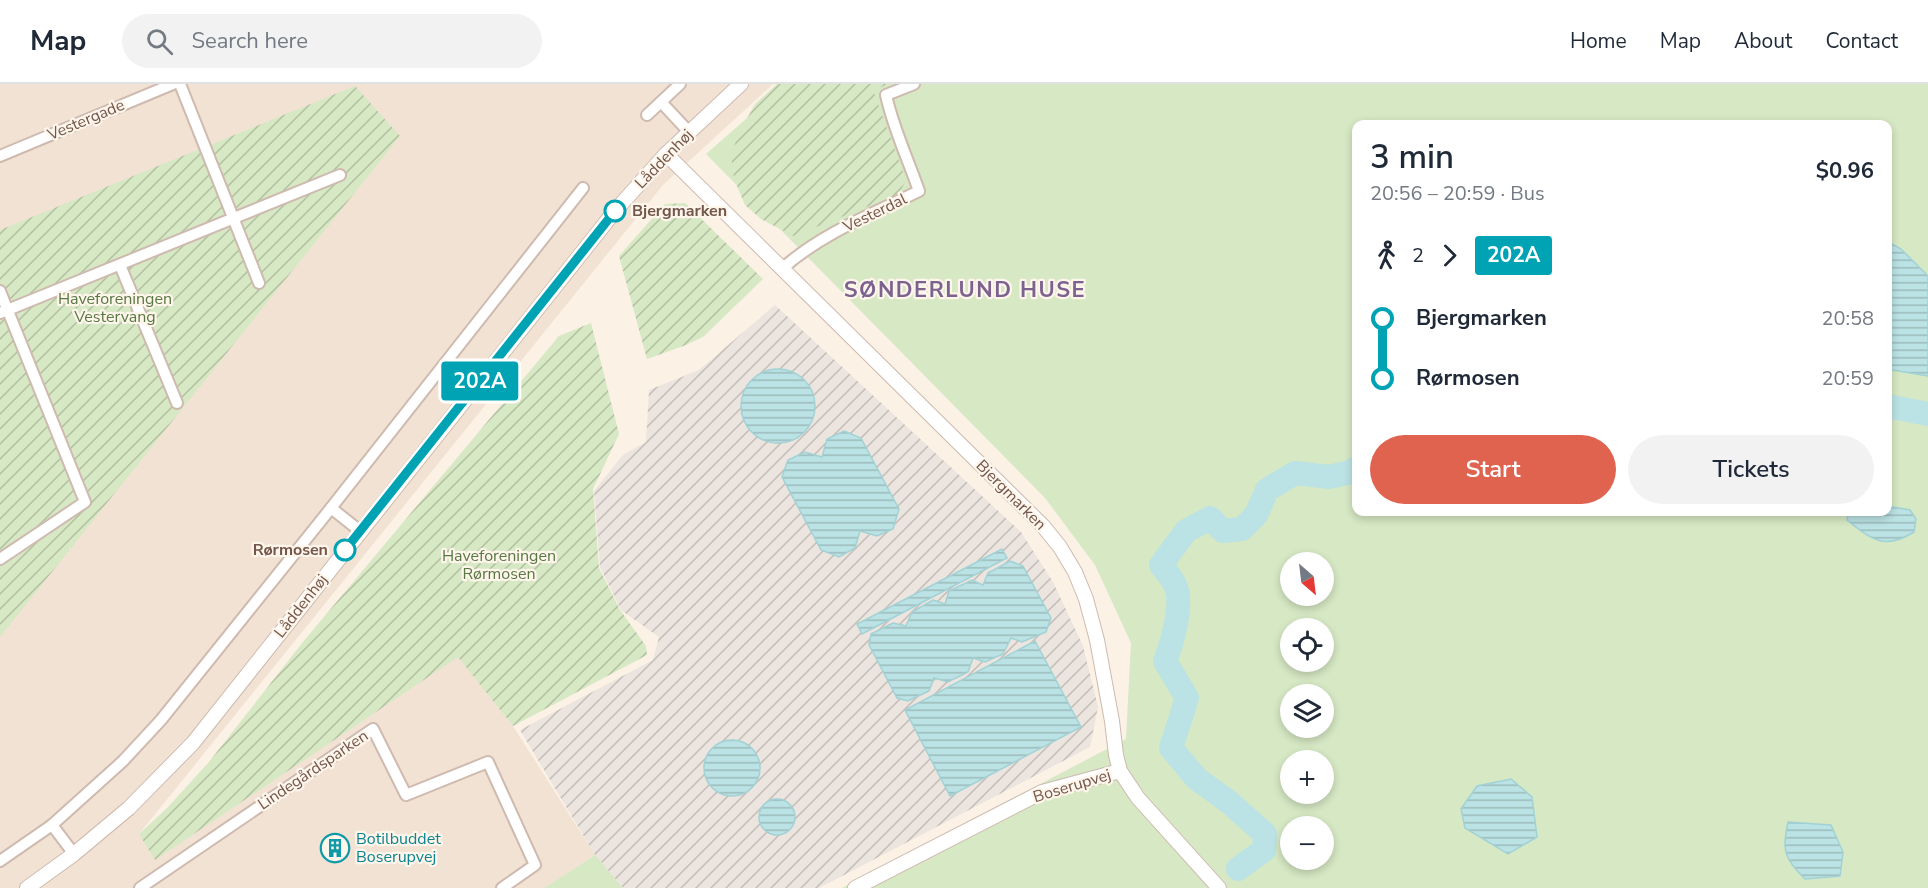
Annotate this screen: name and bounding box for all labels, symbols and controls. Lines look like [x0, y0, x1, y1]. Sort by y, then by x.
search box [122, 14, 542, 68]
text: Map [30, 22, 86, 60]
icon: search [143, 25, 176, 58]
text: Search here [191, 26, 308, 56]
text: Home [1570, 27, 1627, 55]
text: Map [1660, 27, 1701, 55]
text: About [1734, 27, 1792, 55]
text: Contact [1825, 27, 1898, 55]
street label: Vestergade [43, 94, 128, 146]
street label: Låddenhøj [630, 124, 698, 194]
text: 3 min [1370, 135, 1454, 180]
text: $0.96 [1816, 156, 1874, 186]
text: 20:56 – 20:59 · Bus [1370, 180, 1545, 207]
street label: Vesterdal [839, 188, 911, 238]
marker: Bjergmarken [604, 200, 626, 222]
place label: Bjergmarken [632, 200, 727, 222]
icon: walk [1370, 239, 1403, 272]
icon: forward [1433, 239, 1466, 272]
text: 202A [1487, 241, 1540, 269]
text: 2 [1412, 242, 1424, 269]
district label: SØNDERLUND HUSE [844, 275, 1086, 305]
park label: Haveforeningen Vestervang [58, 288, 172, 328]
text: Bjergmarken [1416, 303, 1547, 333]
text: 20:58 [1821, 305, 1874, 332]
line badge: 202A [438, 362, 522, 400]
text: Rørmosen [1416, 363, 1520, 393]
text: 20:59 [1821, 365, 1874, 392]
text: 202A [453, 367, 507, 395]
button: Start [1370, 435, 1616, 504]
button: Tickets [1628, 435, 1874, 504]
street label: Bjergmarken [971, 455, 1051, 535]
place label: Rørmosen [253, 539, 328, 561]
marker: Rørmosen [334, 539, 356, 561]
park label: Haveforeningen Rørmosen [442, 545, 556, 585]
north arrow [1280, 552, 1334, 606]
map controls [1280, 552, 1334, 870]
street label: Låddenhøj [269, 570, 333, 642]
button: locate [1280, 618, 1334, 672]
button: layers [1280, 684, 1334, 738]
street label: Lindegårdsparken [253, 725, 373, 815]
button: + [1280, 750, 1334, 804]
street label: Boserupvej [1030, 764, 1114, 808]
button: − [1280, 816, 1334, 870]
place label: Botilbuddet Boserupvej [356, 828, 441, 868]
building icon: Botilbuddet Boserupvej [319, 832, 351, 864]

